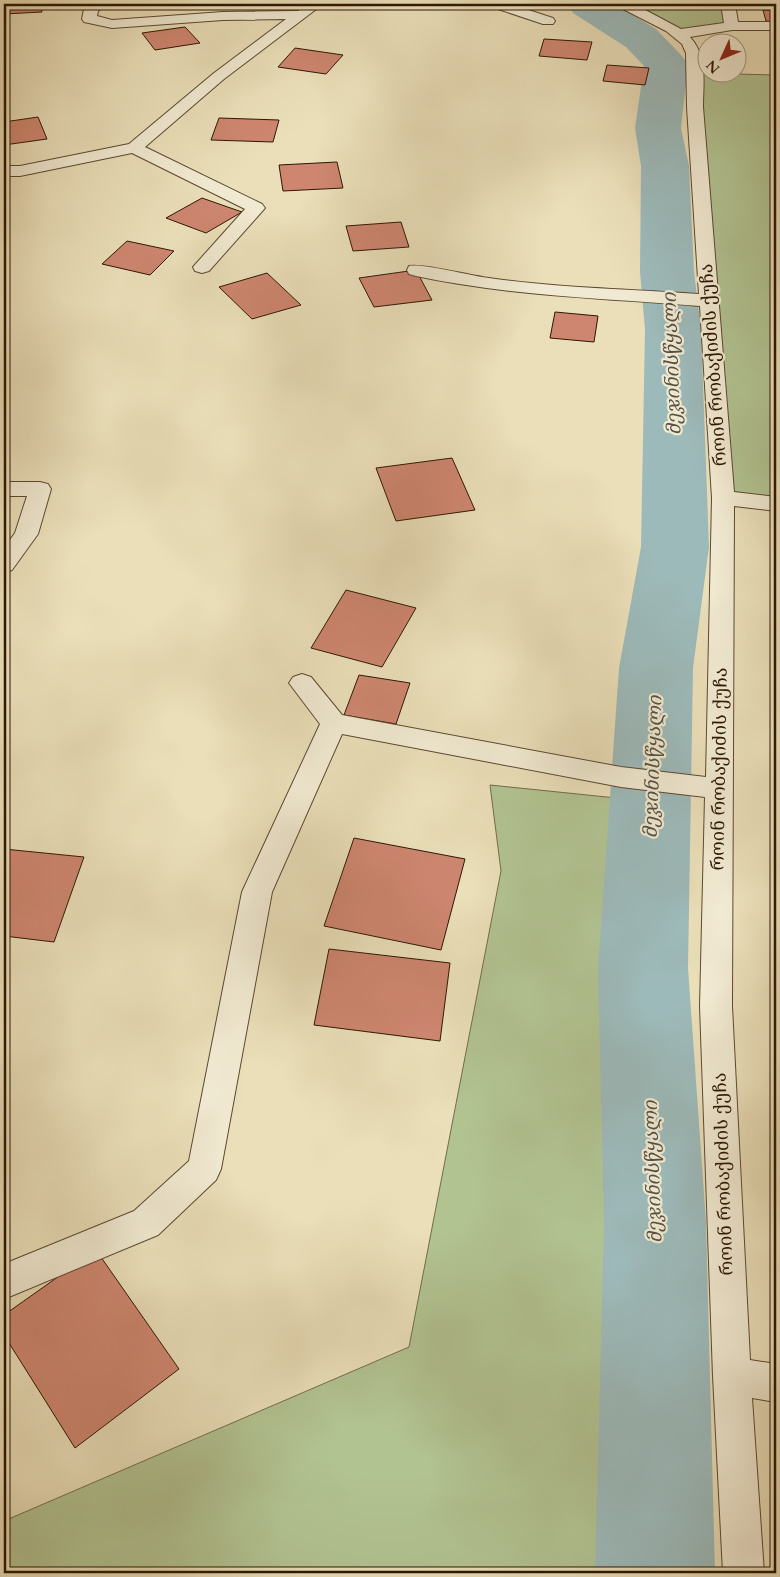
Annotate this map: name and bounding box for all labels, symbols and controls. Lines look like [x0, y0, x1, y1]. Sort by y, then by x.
north arrow [698, 32, 748, 82]
text: N [702, 56, 724, 78]
street label: როინ რობაქიძის ქუჩა [694, 263, 733, 467]
water label: მეჯინისწყალი [656, 291, 687, 436]
street label: როინ რობაქიძის ქუჩა [705, 667, 734, 871]
water label: მეჯინისწყალი [638, 694, 669, 839]
street label: როინ რობაქიძის ქუჩა [707, 1072, 740, 1276]
water label: მეჯინისწყალი [637, 1099, 668, 1244]

